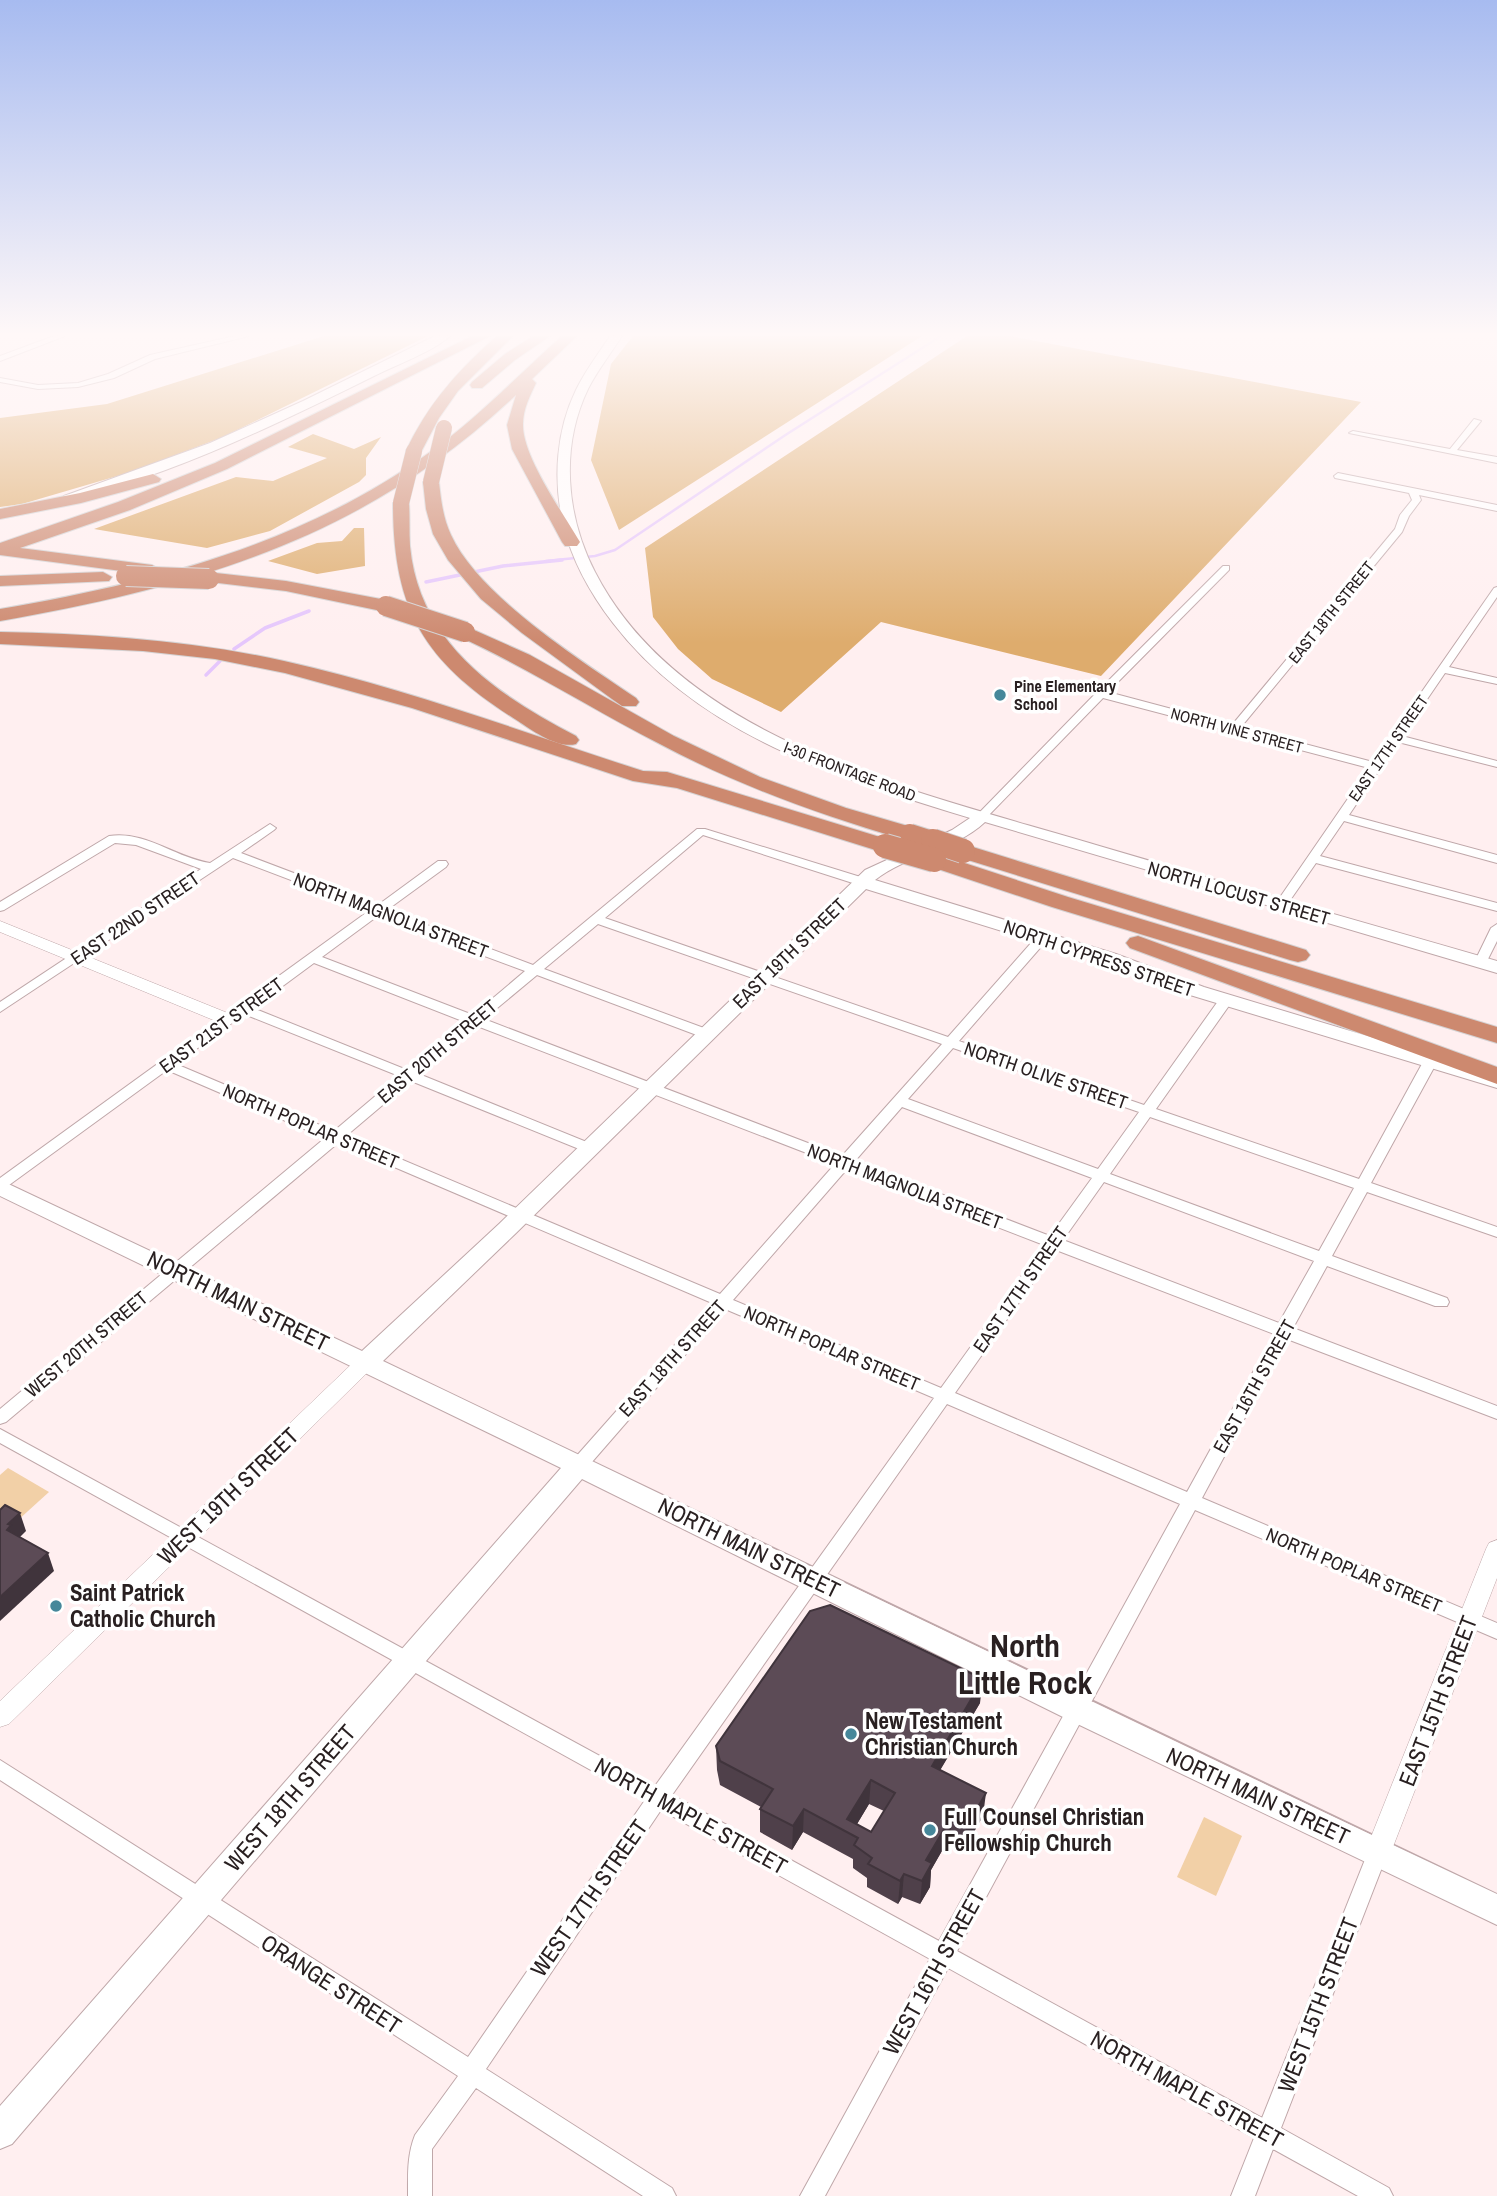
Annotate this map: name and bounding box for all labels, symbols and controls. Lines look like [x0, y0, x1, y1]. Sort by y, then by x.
street label: EAST 18TH STREET [1283, 556, 1379, 668]
place label: Pine Elementary School [1014, 675, 1117, 715]
marker: Pine Elementary School [992, 687, 1008, 703]
street label: EAST 17TH STREET [1343, 690, 1433, 806]
street label: NORTH VINE STREET [1168, 702, 1306, 758]
street label: I-30 FRONTAGE ROAD [781, 736, 919, 806]
street label: NORTH LOCUST STREET [1145, 855, 1333, 932]
street label: EAST 22ND STREET [65, 865, 205, 971]
street label: NORTH MAGNOLIA STREET [290, 866, 493, 964]
street label: EAST 19TH STREET [726, 892, 852, 1014]
street label: NORTH CYPRESS STREET [1000, 913, 1198, 1003]
street label: EAST 21ST STREET [154, 971, 289, 1079]
street label: EAST 20TH STREET [372, 993, 503, 1109]
street label: NORTH OLIVE STREET [961, 1035, 1132, 1115]
street label: NORTH POPLAR STREET [219, 1077, 403, 1175]
street label: NORTH MAGNOLIA STREET [804, 1137, 1007, 1235]
street label: EAST 17TH STREET [967, 1220, 1074, 1357]
street label: NORTH MAIN STREET [142, 1243, 335, 1358]
street label: WEST 20TH STREET [19, 1285, 153, 1403]
street label: EAST 18TH STREET [613, 1294, 732, 1422]
street label: NORTH POPLAR STREET [740, 1299, 924, 1397]
street label: EAST 16TH STREET [1207, 1314, 1302, 1457]
street label: WEST 19TH STREET [150, 1420, 305, 1571]
street label: NORTH MAIN STREET [653, 1490, 846, 1605]
street label: NORTH POPLAR STREET [1262, 1521, 1446, 1619]
place label: Saint Patrick Catholic Church [70, 1577, 216, 1634]
marker: Saint Patrick Catholic Church [48, 1598, 64, 1614]
street label: EAST 15TH STREET [1391, 1611, 1484, 1790]
district label: North Little Rock [958, 1624, 1092, 1704]
place label: New Testament Christian Church [865, 1705, 1018, 1762]
street label: WEST 18TH STREET [217, 1717, 362, 1878]
marker: New Testament Christian Church [843, 1726, 859, 1742]
street label: NORTH MAIN STREET [1162, 1739, 1355, 1852]
street label: NORTH MAPLE STREET [589, 1750, 793, 1882]
place label: Full Counsel Christian Fellowship Church [944, 1801, 1144, 1858]
street label: WEST 17TH STREET [523, 1813, 655, 1982]
marker: Full Counsel Christian Fellowship Church [922, 1822, 938, 1838]
street label: WEST 16TH STREET [875, 1883, 992, 2060]
street label: WEST 15TH STREET [1270, 1912, 1365, 2097]
street label: ORANGE STREET [255, 1927, 408, 2041]
street label: NORTH MAPLE STREET [1085, 2023, 1289, 2155]

